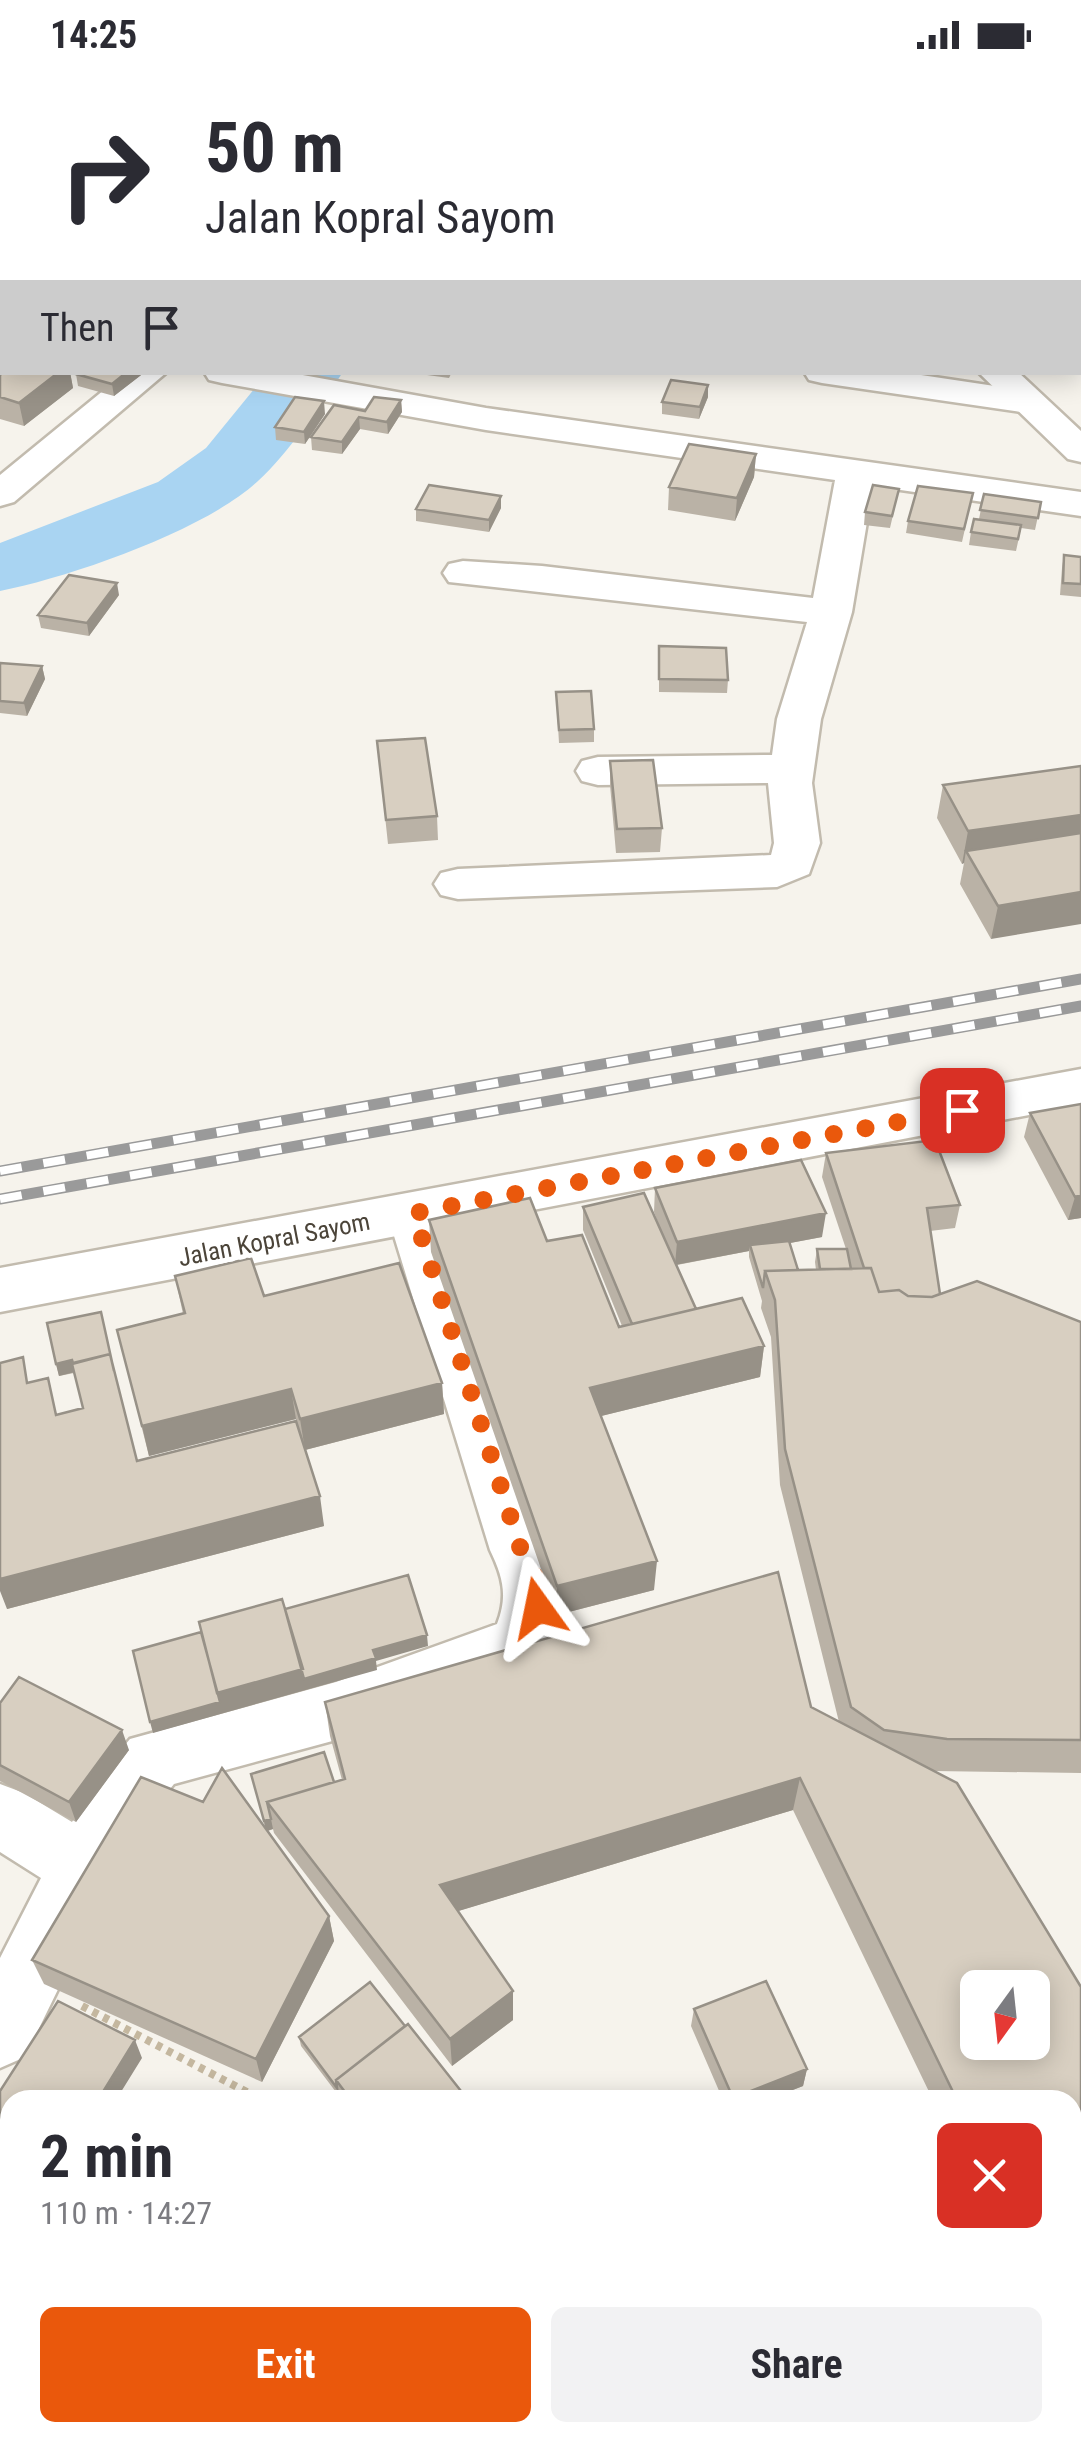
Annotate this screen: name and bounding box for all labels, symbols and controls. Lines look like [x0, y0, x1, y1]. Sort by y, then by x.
text: 14:25 [50, 13, 137, 57]
text: 50 m [205, 107, 344, 189]
icon: right [40, 110, 170, 240]
text: Jalan Kopral Sayom [205, 191, 556, 244]
icon: arrive [134, 300, 189, 355]
text: Then [40, 306, 114, 350]
pin [920, 1068, 1005, 1153]
icon: arrive [935, 1083, 990, 1138]
street label: Jalan Kopral Sayom [176, 1207, 372, 1272]
position arrow [486, 1556, 590, 1660]
north arrow [960, 1970, 1050, 2060]
map controls [960, 1970, 1050, 2060]
text: 2 min [40, 2121, 173, 2192]
button: close [937, 2123, 1042, 2228]
text: 110 m · 14:27 [40, 2194, 212, 2232]
button: Exit [40, 2307, 531, 2422]
button: Share [551, 2307, 1042, 2422]

